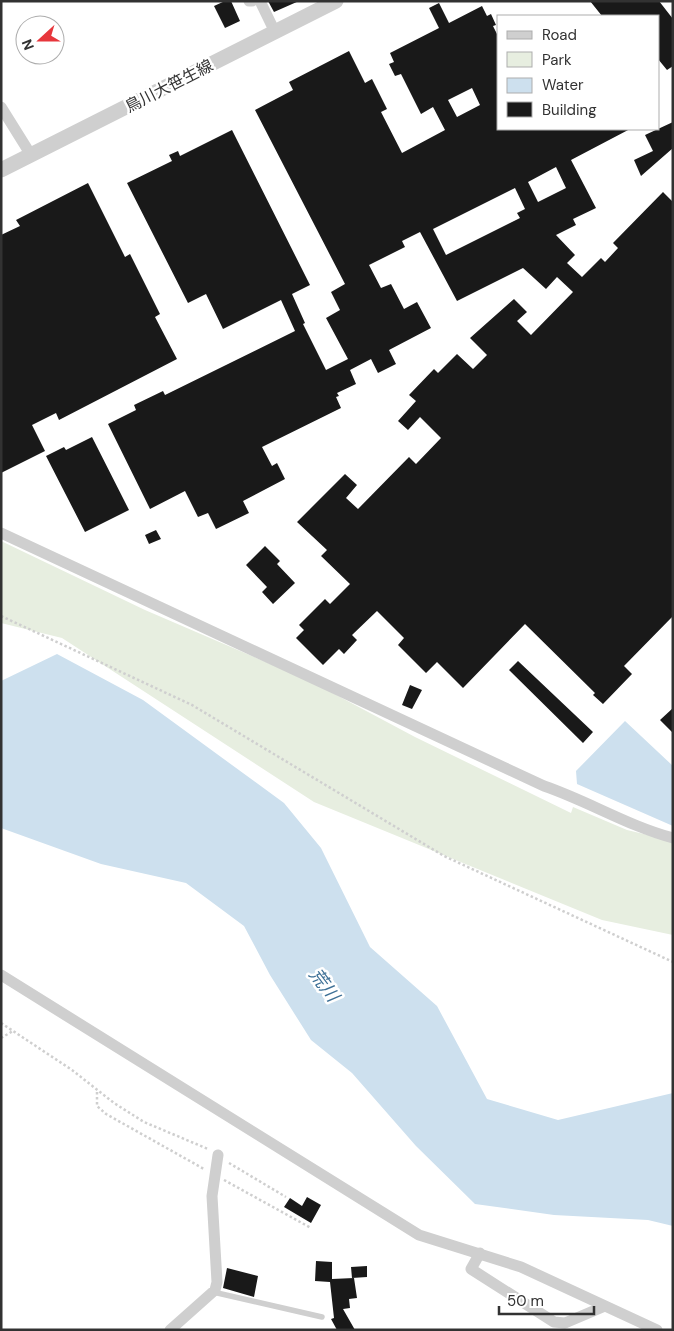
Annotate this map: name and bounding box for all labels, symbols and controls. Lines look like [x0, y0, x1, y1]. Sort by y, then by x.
north arrow [15, 15, 65, 65]
legend [497, 15, 659, 130]
text: Road [542, 25, 577, 45]
text: N [18, 37, 38, 53]
text: Park [542, 50, 572, 70]
street label: 鳥川大笹生線 [121, 55, 217, 117]
text: Water [542, 75, 584, 95]
text: Building [542, 100, 597, 120]
water label: 荒川 [304, 963, 346, 1008]
scale bar [499, 1284, 594, 1316]
text: 50 m [507, 1291, 544, 1311]

